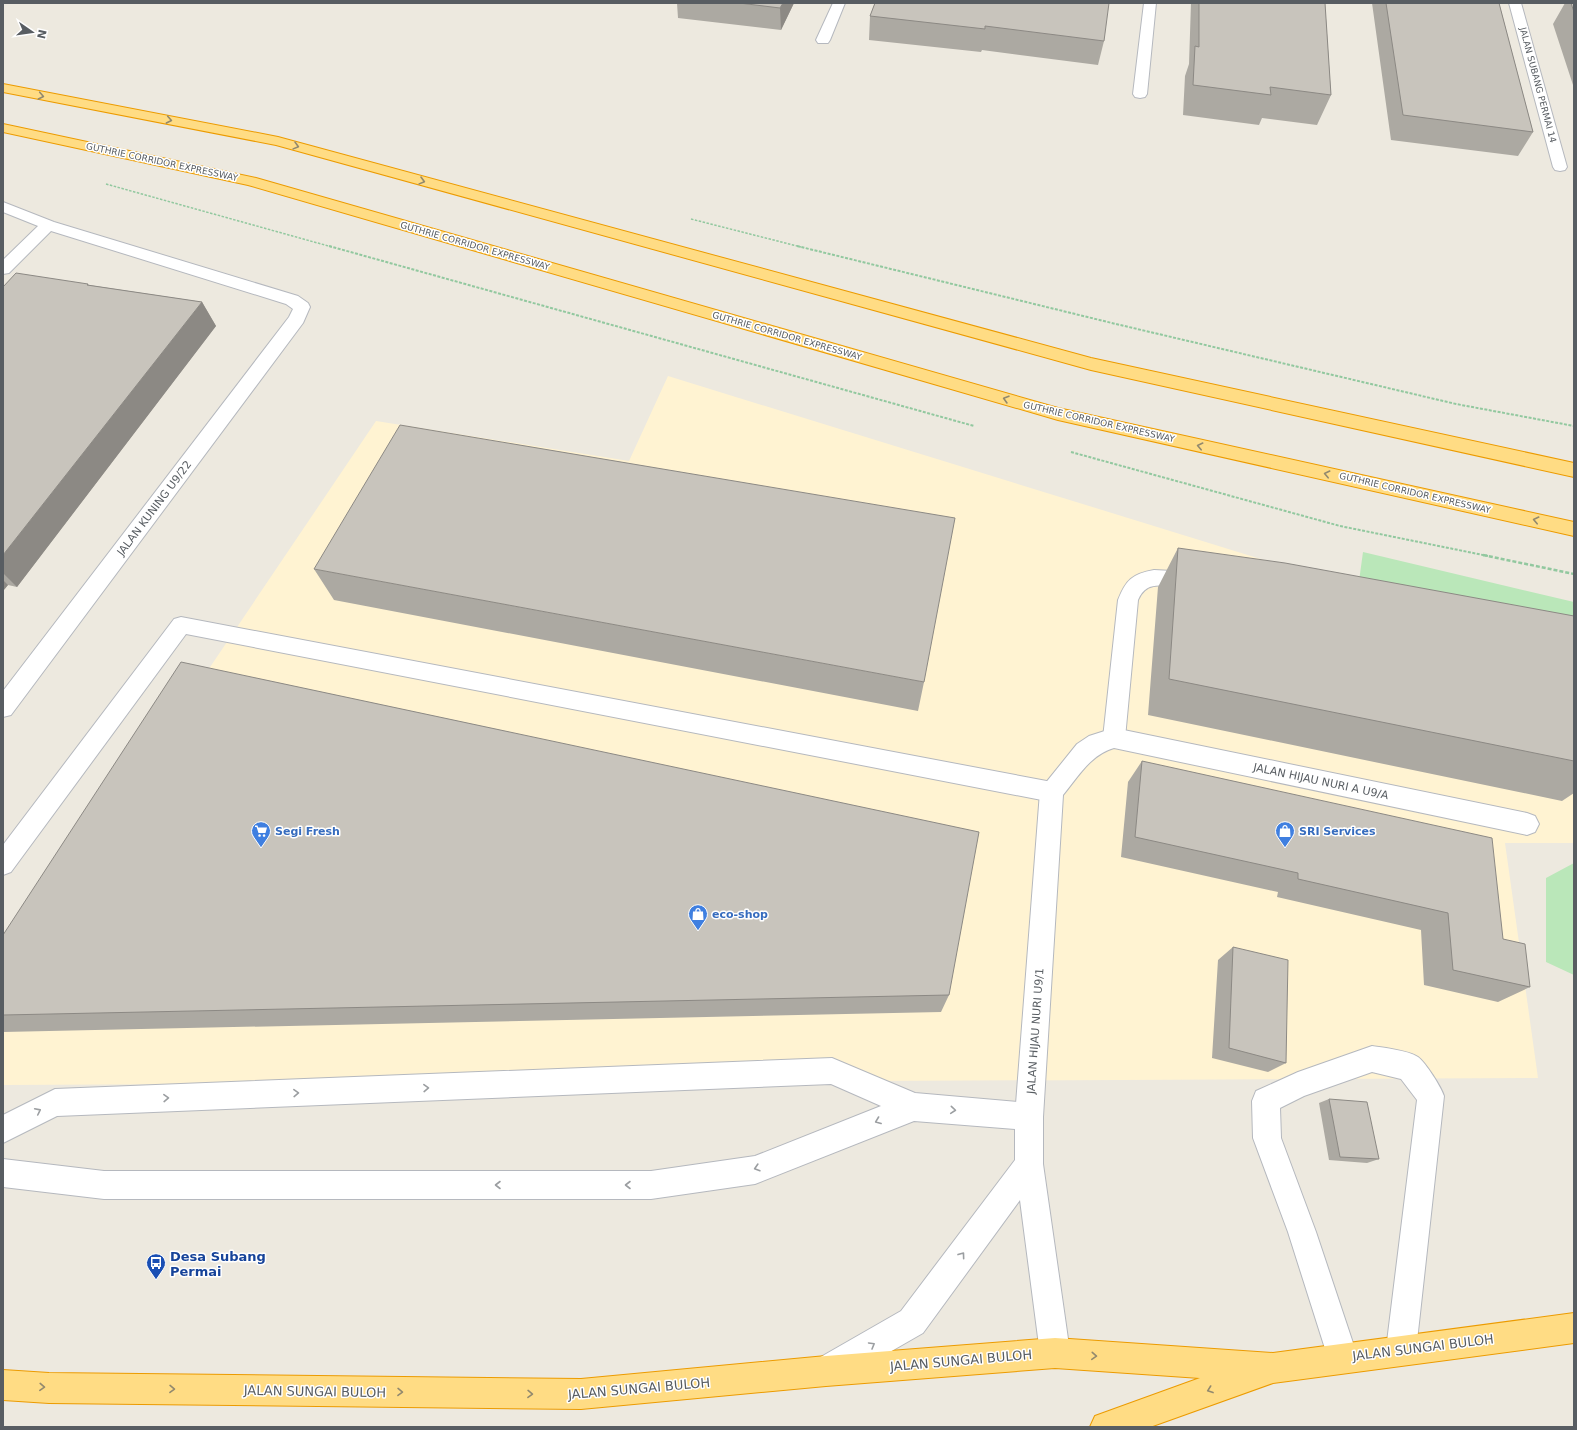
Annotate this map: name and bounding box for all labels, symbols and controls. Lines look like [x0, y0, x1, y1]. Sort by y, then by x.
north arrow [12, 12, 52, 52]
street label: JALAN SUBANG PERMAI 14 [1517, 25, 1558, 144]
text: N [34, 28, 49, 40]
one-way arrow [38, 91, 44, 100]
one-way arrow [166, 116, 172, 124]
street label: GUTHRIE CORRIDOR EXPRESSWAY [85, 141, 239, 183]
one-way arrow [293, 142, 300, 150]
one-way arrow [418, 176, 425, 185]
street label: GUTHRIE CORRIDOR EXPRESSWAY [399, 220, 551, 272]
street label: GUTHRIE CORRIDOR EXPRESSWAY [711, 310, 863, 362]
one-way arrow [1002, 395, 1009, 404]
street label: GUTHRIE CORRIDOR EXPRESSWAY [1022, 400, 1176, 444]
one-way arrow [1197, 442, 1203, 450]
street label: JALAN KUNING U9/22 [114, 458, 194, 559]
one-way arrow [1324, 470, 1330, 478]
street label: GUTHRIE CORRIDOR EXPRESSWAY [1338, 471, 1492, 515]
one-way arrow [1533, 517, 1539, 525]
street label: JALAN HIJAU NURI A U9/A [1251, 761, 1390, 802]
supermarket icon: Segi Fresh [250, 820, 272, 848]
shop icon: SRI Services [1274, 820, 1296, 848]
place label: Segi Fresh [275, 825, 340, 838]
place label: SRI Services [1299, 825, 1376, 838]
shop icon: eco-shop [687, 903, 709, 931]
place label: eco-shop [712, 908, 768, 921]
street label: JALAN HIJAU NURI U9/1 [1025, 968, 1046, 1095]
one-way arrow [423, 1083, 429, 1092]
one-way arrow [293, 1089, 299, 1097]
one-way arrow [163, 1094, 169, 1102]
one-way arrow [950, 1106, 956, 1115]
one-way arrow [34, 1108, 41, 1116]
one-way arrow [874, 1117, 881, 1125]
one-way arrow [753, 1163, 760, 1172]
one-way arrow [495, 1181, 501, 1189]
one-way arrow [625, 1181, 631, 1189]
place label: Desa Subang Permai [170, 1249, 266, 1279]
bus stop icon: Desa Subang Permai [145, 1252, 167, 1280]
one-way arrow [957, 1252, 964, 1259]
street label: JALAN SUNGAI BULOH [1350, 1331, 1495, 1364]
one-way arrow [868, 1342, 875, 1349]
street label: JALAN SUNGAI BULOH [888, 1347, 1033, 1374]
one-way arrow [1091, 1351, 1097, 1360]
street label: JALAN SUNGAI BULOH [566, 1375, 711, 1402]
one-way arrow [39, 1383, 45, 1392]
street label: JALAN SUNGAI BULOH [243, 1383, 386, 1400]
one-way arrow [169, 1385, 175, 1393]
one-way arrow [1206, 1386, 1213, 1394]
one-way arrow [397, 1388, 403, 1396]
one-way arrow [527, 1390, 533, 1398]

